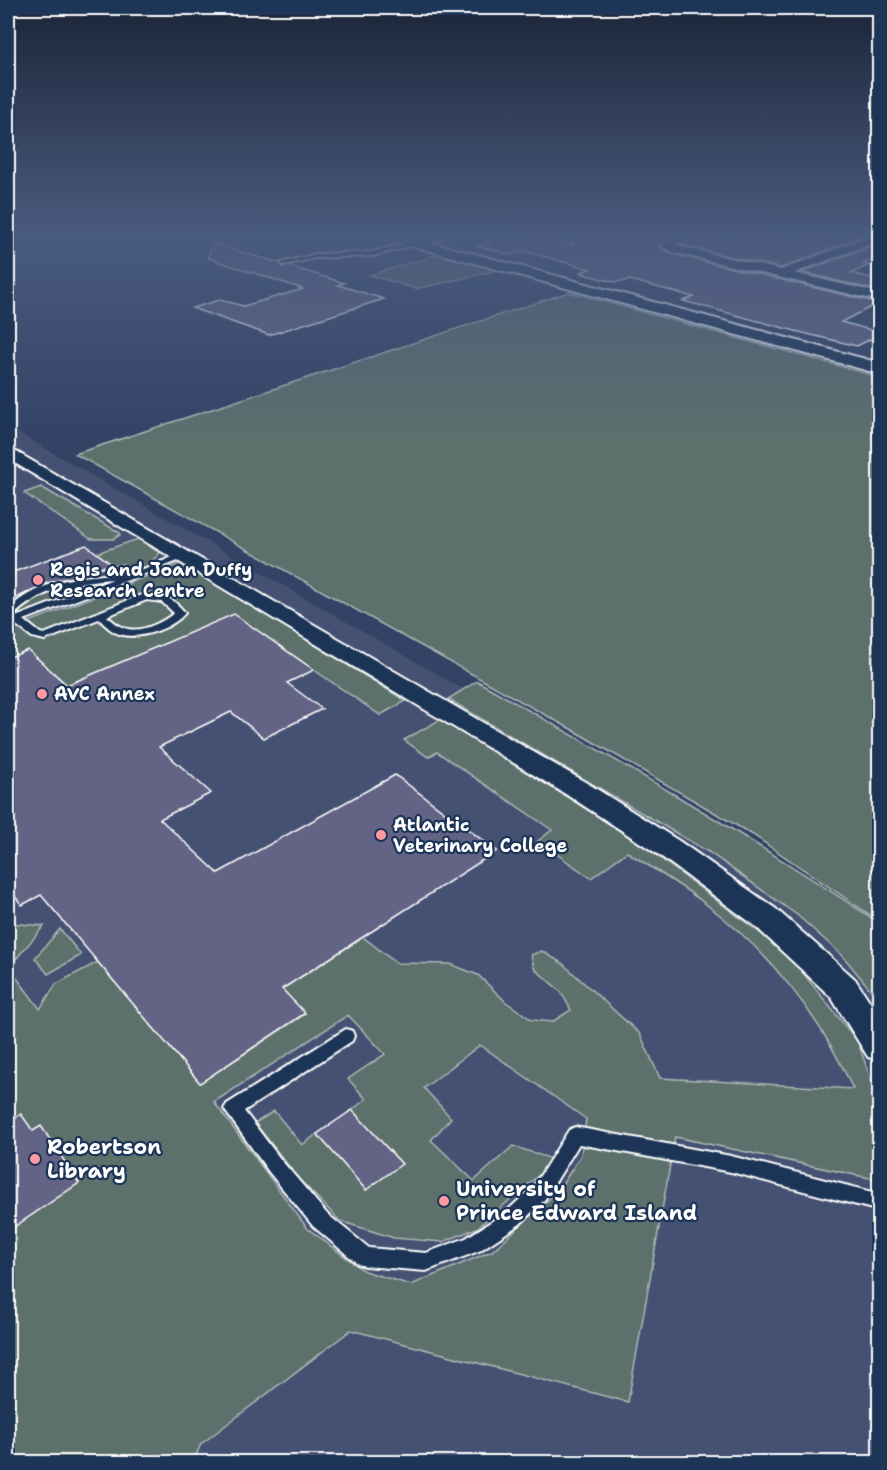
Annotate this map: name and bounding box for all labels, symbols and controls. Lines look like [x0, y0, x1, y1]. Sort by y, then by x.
place label: Regis and Joan Duffy Research Centre [50, 558, 252, 603]
marker: Regis and Joan Duffy Research Centre [31, 573, 45, 587]
place label: AVC Annex [54, 682, 155, 706]
marker: AVC Annex [35, 687, 49, 701]
place label: Atlantic Veterinary College [393, 813, 568, 858]
marker: Atlantic Veterinary College [374, 828, 388, 842]
place label: Robertson Library [47, 1133, 161, 1185]
marker: Robertson Library [28, 1152, 42, 1166]
place label: University of Prince Edward Island [456, 1175, 697, 1227]
marker: University of Prince Edward Island [437, 1194, 451, 1208]

